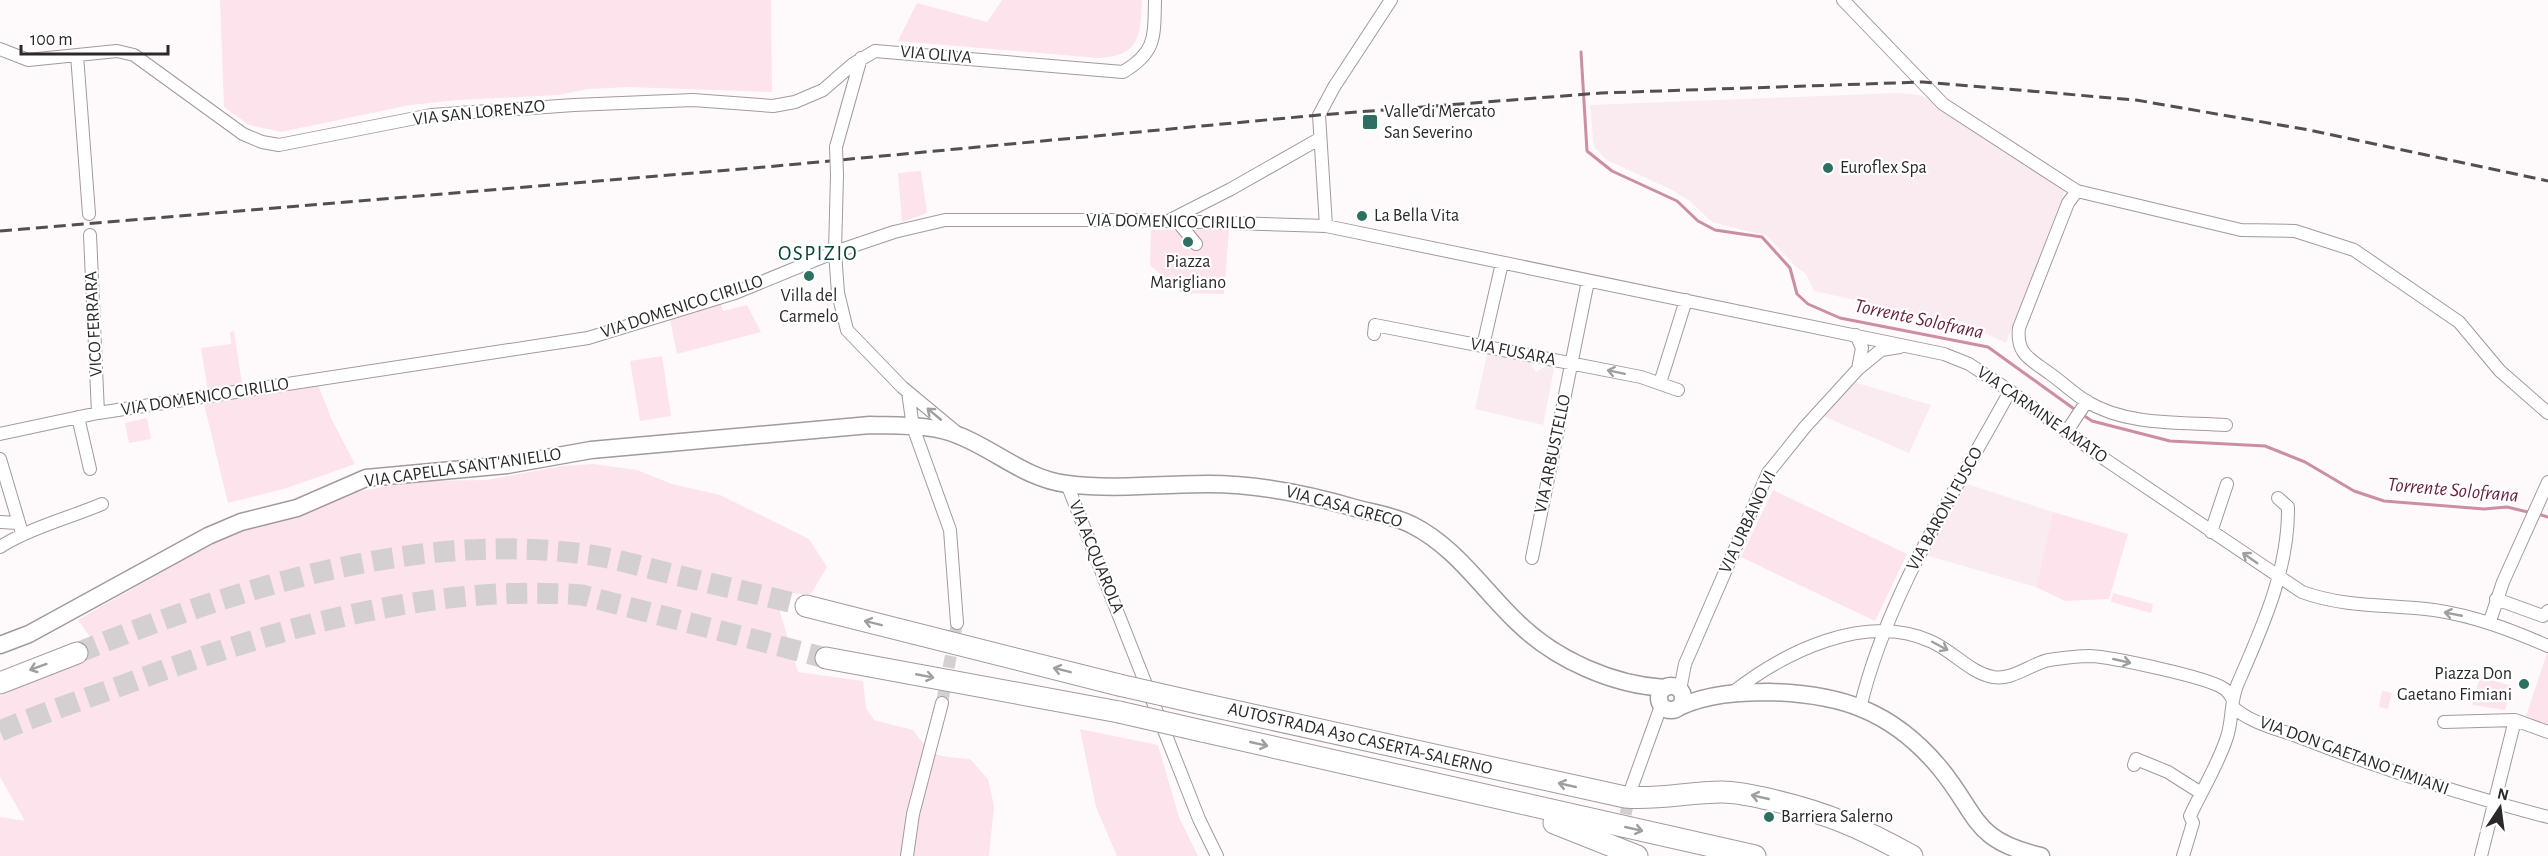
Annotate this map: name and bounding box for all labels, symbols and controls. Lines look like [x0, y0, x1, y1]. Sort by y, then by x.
scale bar [21, 18, 168, 56]
text: 100 m [30, 31, 73, 49]
street label: VIA OLIVA [899, 43, 973, 67]
street label: VIA SAN LORENZO [412, 97, 546, 129]
place label: Valle di Mercato San Severino [1384, 103, 1496, 142]
marker: Valle di Mercato San Severino [1361, 113, 1379, 131]
place label: Euroflex Spa [1840, 159, 1927, 177]
marker: Euroflex Spa [1821, 161, 1835, 175]
place label: La Bella Vita [1374, 207, 1459, 225]
marker: La Bella Vita [1355, 209, 1369, 223]
street label: VIA DOMENICO CIRILLO [1086, 212, 1256, 232]
marker: Piazza Marigliano [1181, 235, 1195, 249]
district label: OSPIZIO [778, 243, 858, 264]
place label: Piazza Marigliano [1150, 253, 1226, 292]
marker: Villa del Carmelo [802, 269, 816, 283]
street label: VICO FERRARA [82, 270, 106, 377]
street label: VIA DOMENICO CIRILLO [599, 272, 765, 342]
place label: Villa del Carmelo [779, 287, 839, 326]
water label: Torrente Solofrana [1853, 296, 1985, 342]
street label: VIA FUSARA [1469, 335, 1558, 369]
street label: VIA CARMINE AMATO [1974, 363, 2110, 467]
one-way arrow [1607, 366, 1626, 377]
street label: VIA DOMENICO CIRILLO [120, 375, 290, 419]
street label: VIA ARBUSTELLO [1532, 393, 1574, 515]
one-way arrow [926, 407, 942, 420]
street label: VIA BARONI FUSCO [1904, 444, 1986, 574]
street label: VIA CAPELLA SANT'ANIELLO [364, 445, 562, 491]
street label: VIA URBANO VI [1716, 468, 1780, 576]
water label: Torrente Solofrana [2387, 474, 2519, 506]
street label: VIA CASA GRECO [1284, 483, 1404, 531]
street label: VIA ACQUAROLA [1065, 498, 1127, 616]
one-way arrow [2242, 552, 2258, 564]
one-way arrow [2444, 608, 2464, 619]
one-way arrow [864, 616, 883, 628]
one-way arrow [1931, 640, 1948, 652]
one-way arrow [2112, 656, 2131, 667]
one-way arrow [30, 663, 48, 674]
one-way arrow [1053, 664, 1072, 676]
place label: Piazza Don Gaetano Fimiani [2397, 665, 2512, 704]
one-way arrow [915, 671, 935, 682]
marker: Piazza Don Gaetano Fimiani [2517, 677, 2531, 691]
street label: AUTOSTRADA A30 CASERTA-SALERNO [1226, 700, 1494, 778]
street label: VIA DON GAETANO FIMIANI [2257, 713, 2451, 799]
one-way arrow [1249, 739, 1269, 750]
north arrow [2470, 778, 2530, 838]
one-way arrow [1558, 779, 1577, 791]
text: N [2496, 785, 2510, 803]
one-way arrow [1751, 791, 1770, 803]
place label: Barriera Salerno [1781, 808, 1893, 826]
marker: Barriera Salerno [1762, 810, 1776, 824]
one-way arrow [1624, 823, 1643, 835]

